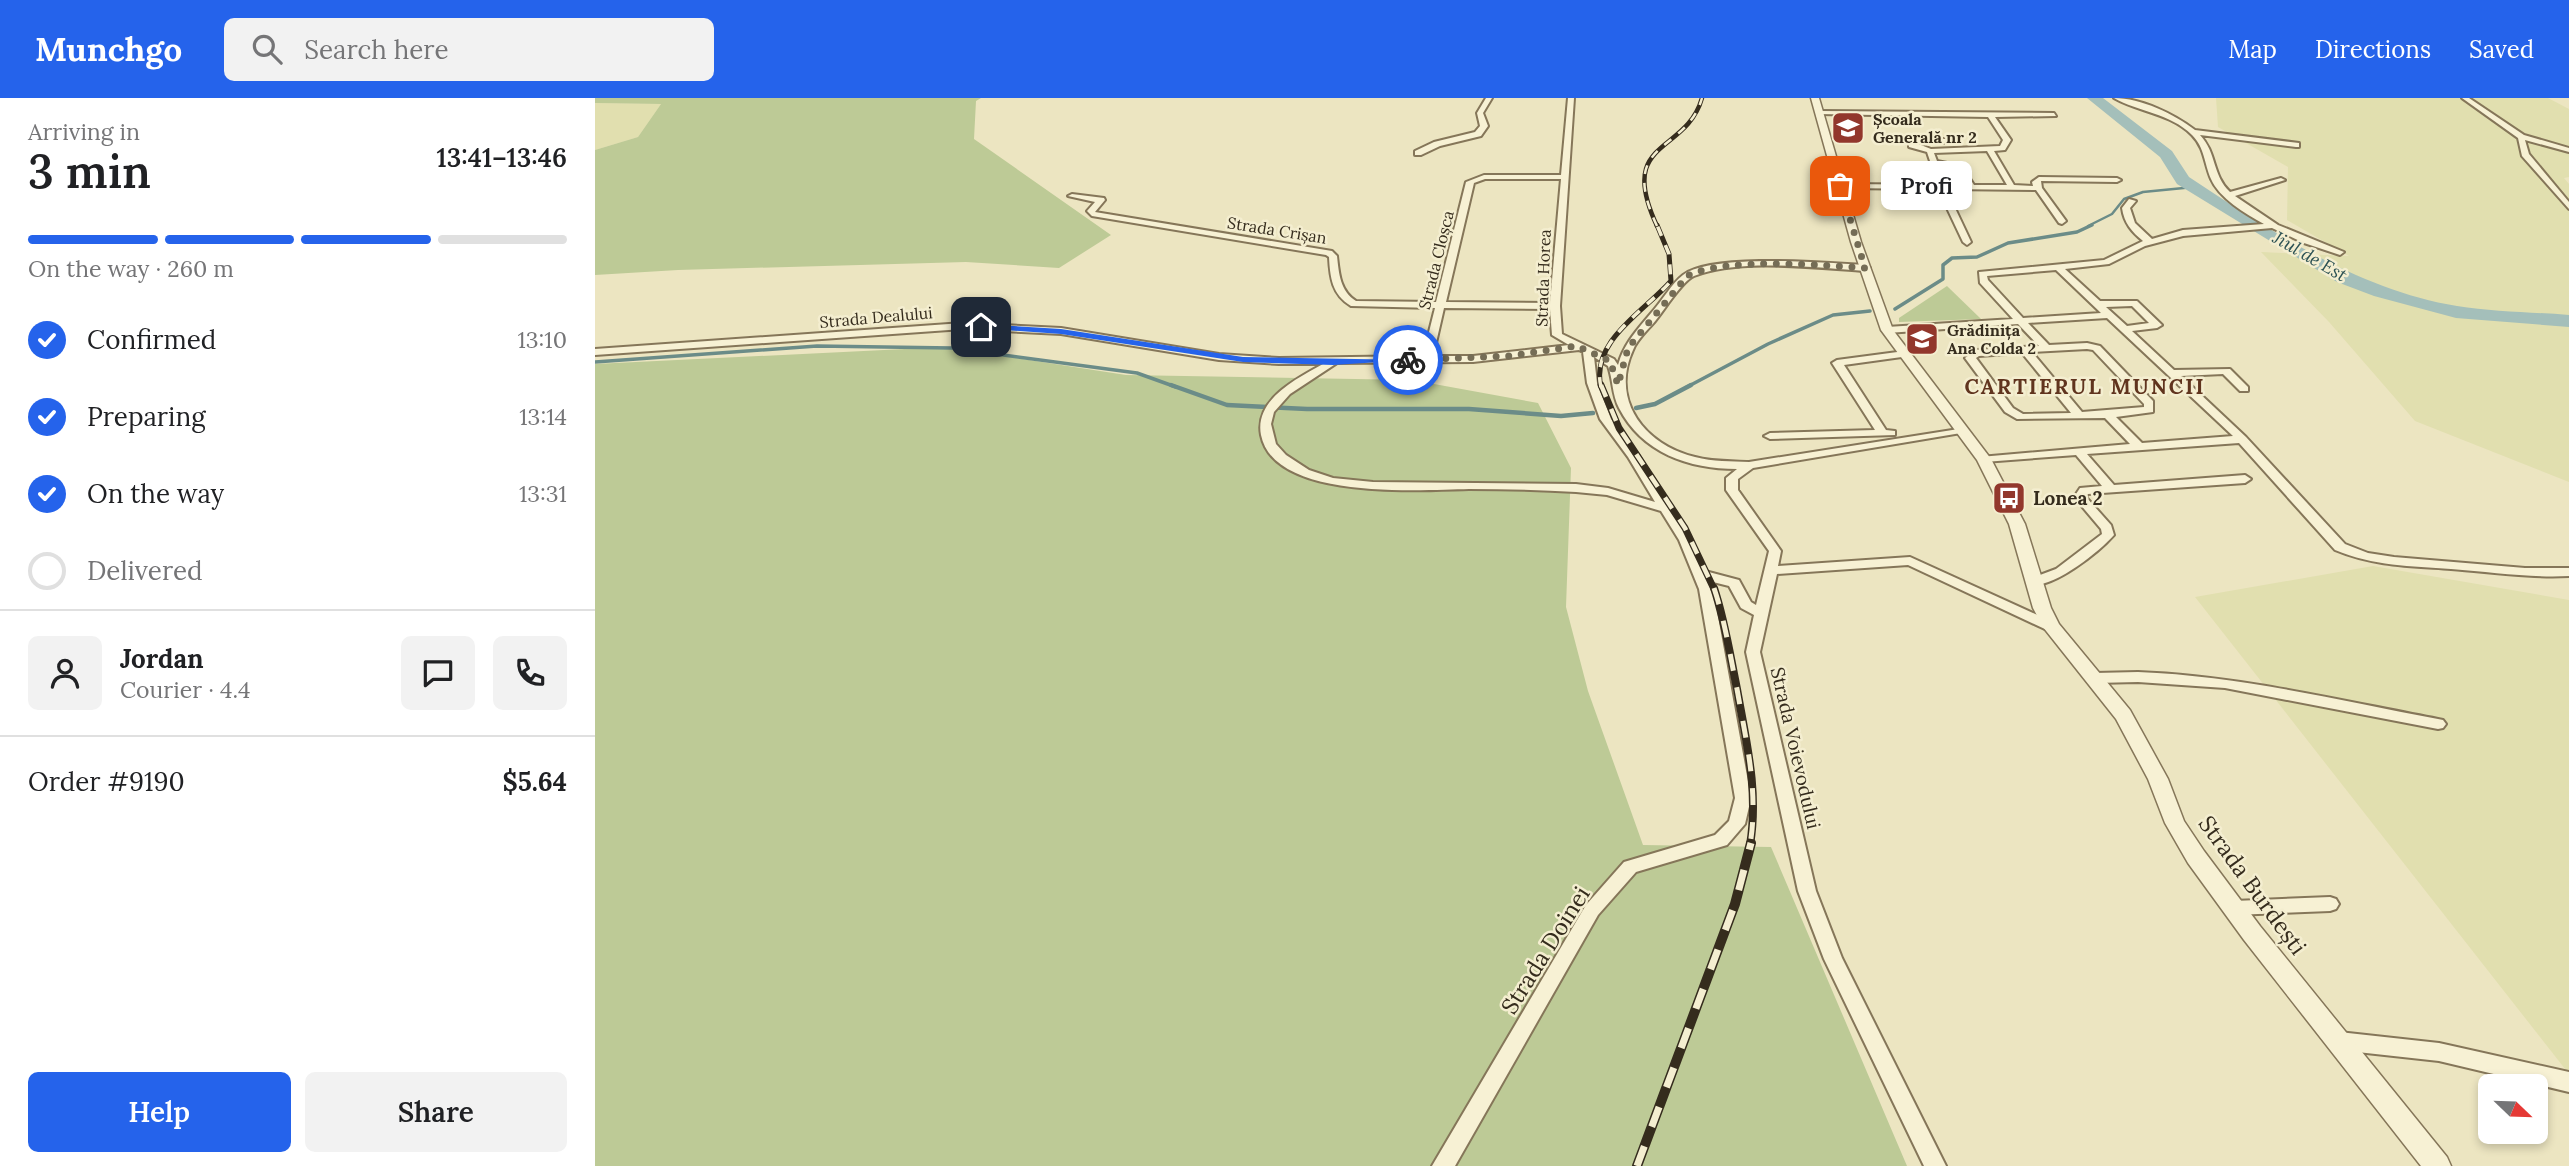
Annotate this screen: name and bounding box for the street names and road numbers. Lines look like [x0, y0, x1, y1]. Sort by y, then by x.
street label: Strada Cloșca [1414, 208, 1458, 312]
street label: Strada Crișan [1226, 212, 1328, 248]
street label: Strada Horea [1531, 229, 1555, 327]
street label: Strada Dealului [819, 302, 933, 332]
street label: Strada Voievodului [1766, 665, 1826, 831]
street label: Strada Burdești [2193, 810, 2313, 960]
street label: Strada Doinei [1494, 881, 1596, 1019]

